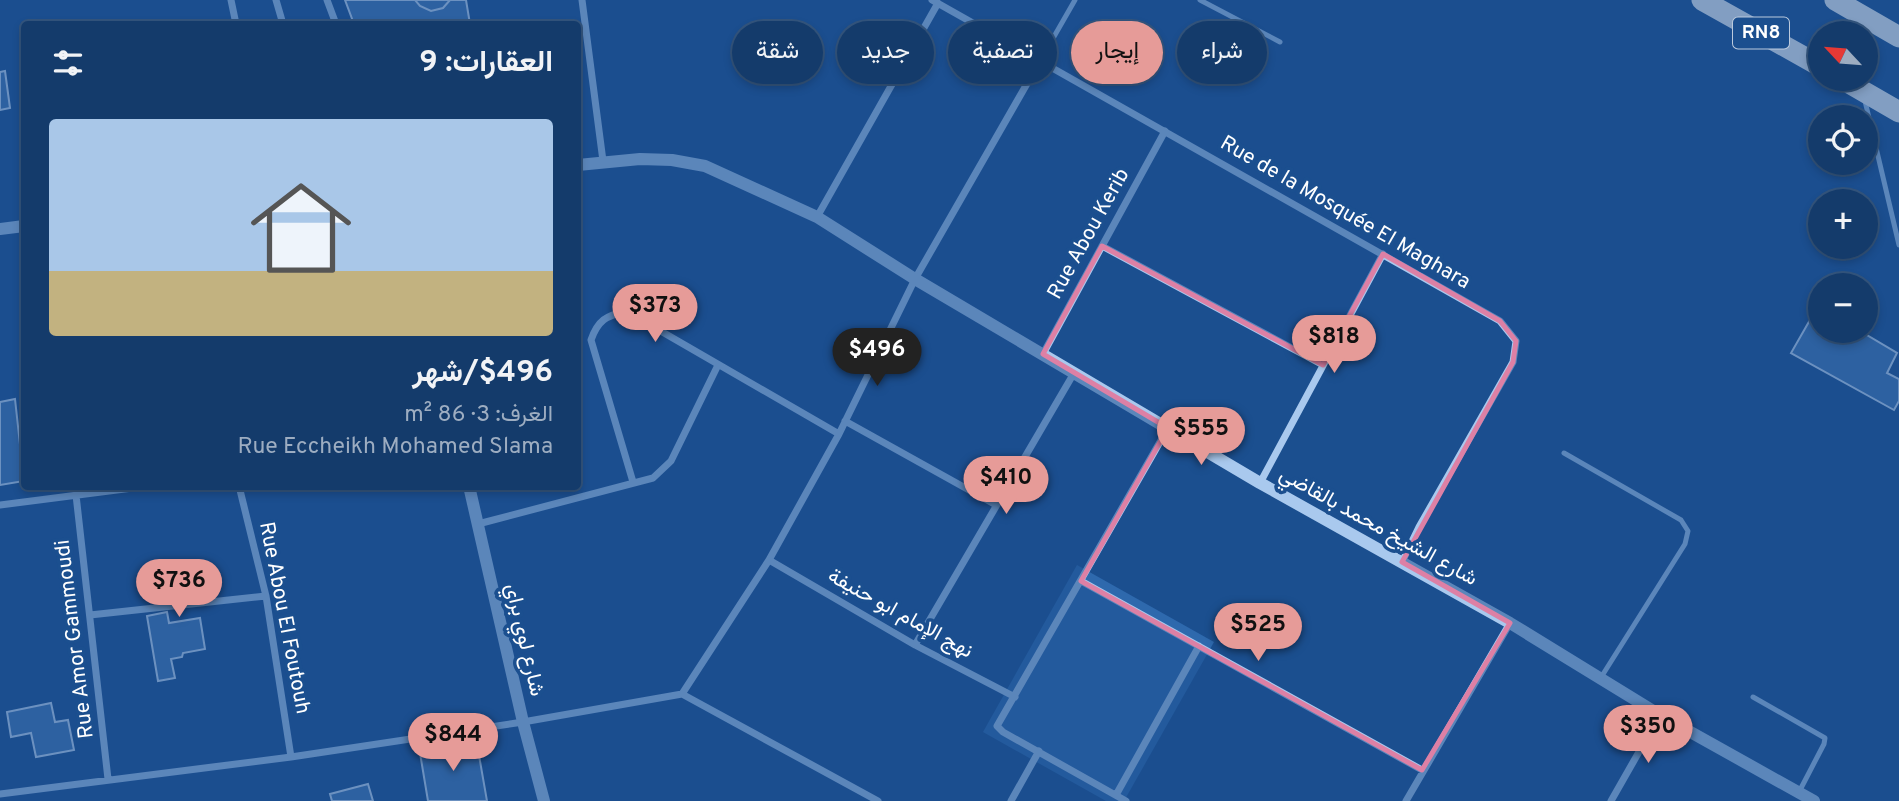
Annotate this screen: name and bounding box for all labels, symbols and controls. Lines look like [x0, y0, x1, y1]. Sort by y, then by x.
road number: RN8 [1733, 18, 1789, 48]
chip: شقة [732, 21, 823, 84]
chip: جديد [837, 21, 934, 84]
chip: تصفية [948, 21, 1057, 84]
chip: إيجار [1071, 21, 1163, 84]
chip: شراء [1177, 21, 1267, 84]
north arrow [1808, 21, 1878, 91]
map controls [1808, 21, 1878, 343]
icon: filters [49, 44, 87, 82]
text: العقارات: 9 [419, 45, 553, 82]
button: locate [1808, 105, 1878, 175]
street label: Rue de la Mosquée El Maghara [1215, 130, 1475, 296]
street label: Rue Abou Kerib [1042, 164, 1136, 304]
icon: home [238, 165, 364, 291]
button: + [1808, 189, 1878, 259]
button: − [1808, 273, 1878, 343]
pin: $373 [614, 284, 696, 344]
text: $373 [628, 292, 682, 321]
pin: $818 [1293, 316, 1375, 375]
text: $818 [1308, 323, 1360, 352]
pin: $496 [836, 328, 918, 388]
text: $496 [849, 336, 905, 365]
text: $496/شهر [412, 355, 553, 392]
text: الغرف: 3 · 86 m² [404, 401, 553, 430]
pin: $555 [1160, 407, 1242, 467]
text: $555 [1173, 415, 1229, 444]
text: Rue Eccheikh Mohamed Slama [238, 433, 553, 462]
pin: $410 [965, 456, 1047, 516]
street label: شارع الشيخ محمد بالقاضي [1273, 461, 1482, 594]
text: $410 [980, 464, 1032, 493]
street label: Rue Abou El Foutouh [252, 520, 316, 716]
street label: Rue Amor Gammoudi [49, 538, 101, 740]
pin: $736 [138, 560, 220, 619]
street label: نهج الإمام ابو حنيفة [823, 563, 977, 665]
text: $736 [152, 567, 206, 596]
street label: شارع لوي براي [496, 581, 550, 699]
pin: $525 [1217, 604, 1299, 663]
text: $525 [1230, 611, 1286, 640]
pin: $350 [1607, 706, 1689, 765]
text: $350 [1620, 713, 1676, 742]
pin: $844 [412, 714, 494, 773]
text: $844 [424, 721, 482, 750]

